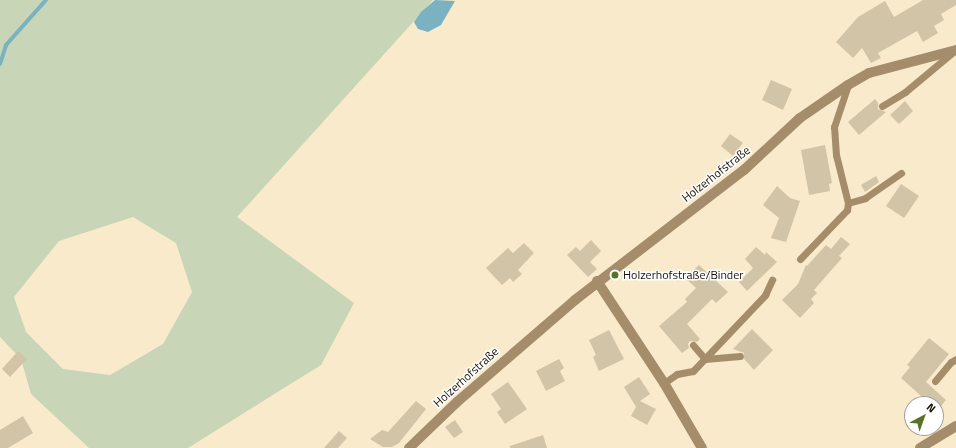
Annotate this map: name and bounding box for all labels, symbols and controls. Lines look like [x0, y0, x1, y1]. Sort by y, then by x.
street label: Holzerhofstraße [679, 143, 753, 205]
place label: Holzerhofstraße/Binder [623, 268, 743, 282]
marker: Holzerhofstraße/Binder [610, 270, 620, 280]
street label: Holzerhofstraße [431, 344, 501, 410]
north arrow [904, 396, 944, 436]
text: N [923, 399, 939, 416]

